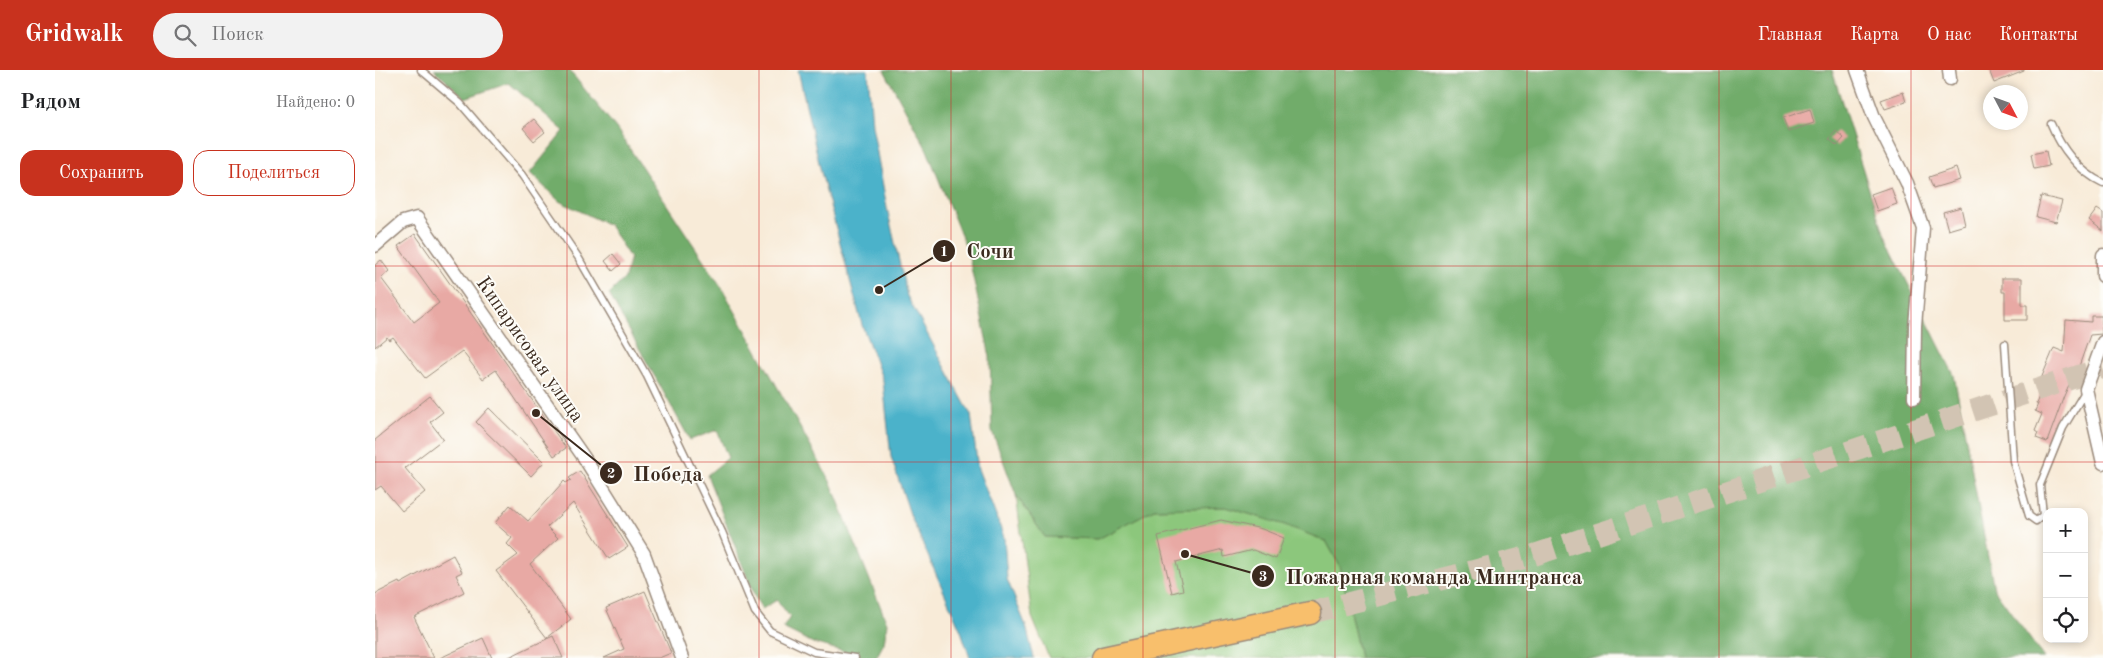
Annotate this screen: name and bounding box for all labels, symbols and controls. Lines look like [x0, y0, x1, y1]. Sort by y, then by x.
search box [153, 13, 503, 58]
icon: search [171, 21, 199, 49]
text: Gridwalk [25, 23, 123, 47]
text: Поиск [211, 26, 264, 45]
text: Главная [1758, 26, 1822, 44]
text: Карта [1850, 26, 1899, 44]
text: О нас [1927, 26, 1971, 44]
text: Контакты [1999, 26, 2078, 44]
north arrow [1983, 85, 2028, 130]
text: Рядом [20, 92, 81, 113]
text: Найдено: 0 [276, 95, 355, 111]
button: Сохранить [20, 150, 183, 196]
button: Поделиться [193, 150, 355, 196]
callout: Сочи [931, 233, 1024, 269]
text: Сочи [966, 242, 1014, 263]
text: 1 [940, 245, 948, 260]
street label: Кипарисовая улица [472, 274, 587, 427]
callout: Победа [598, 455, 713, 491]
text: Победа [633, 465, 703, 486]
text: 2 [607, 467, 615, 482]
map controls [2043, 508, 2088, 643]
button: + [2043, 508, 2088, 553]
button: − [2043, 553, 2088, 598]
callout: Пожарная команда Минтранса [1251, 558, 1593, 594]
text: Пожарная команда Минтранса [1286, 568, 1583, 589]
text: 3 [1259, 570, 1267, 585]
button: locate [2043, 598, 2088, 643]

